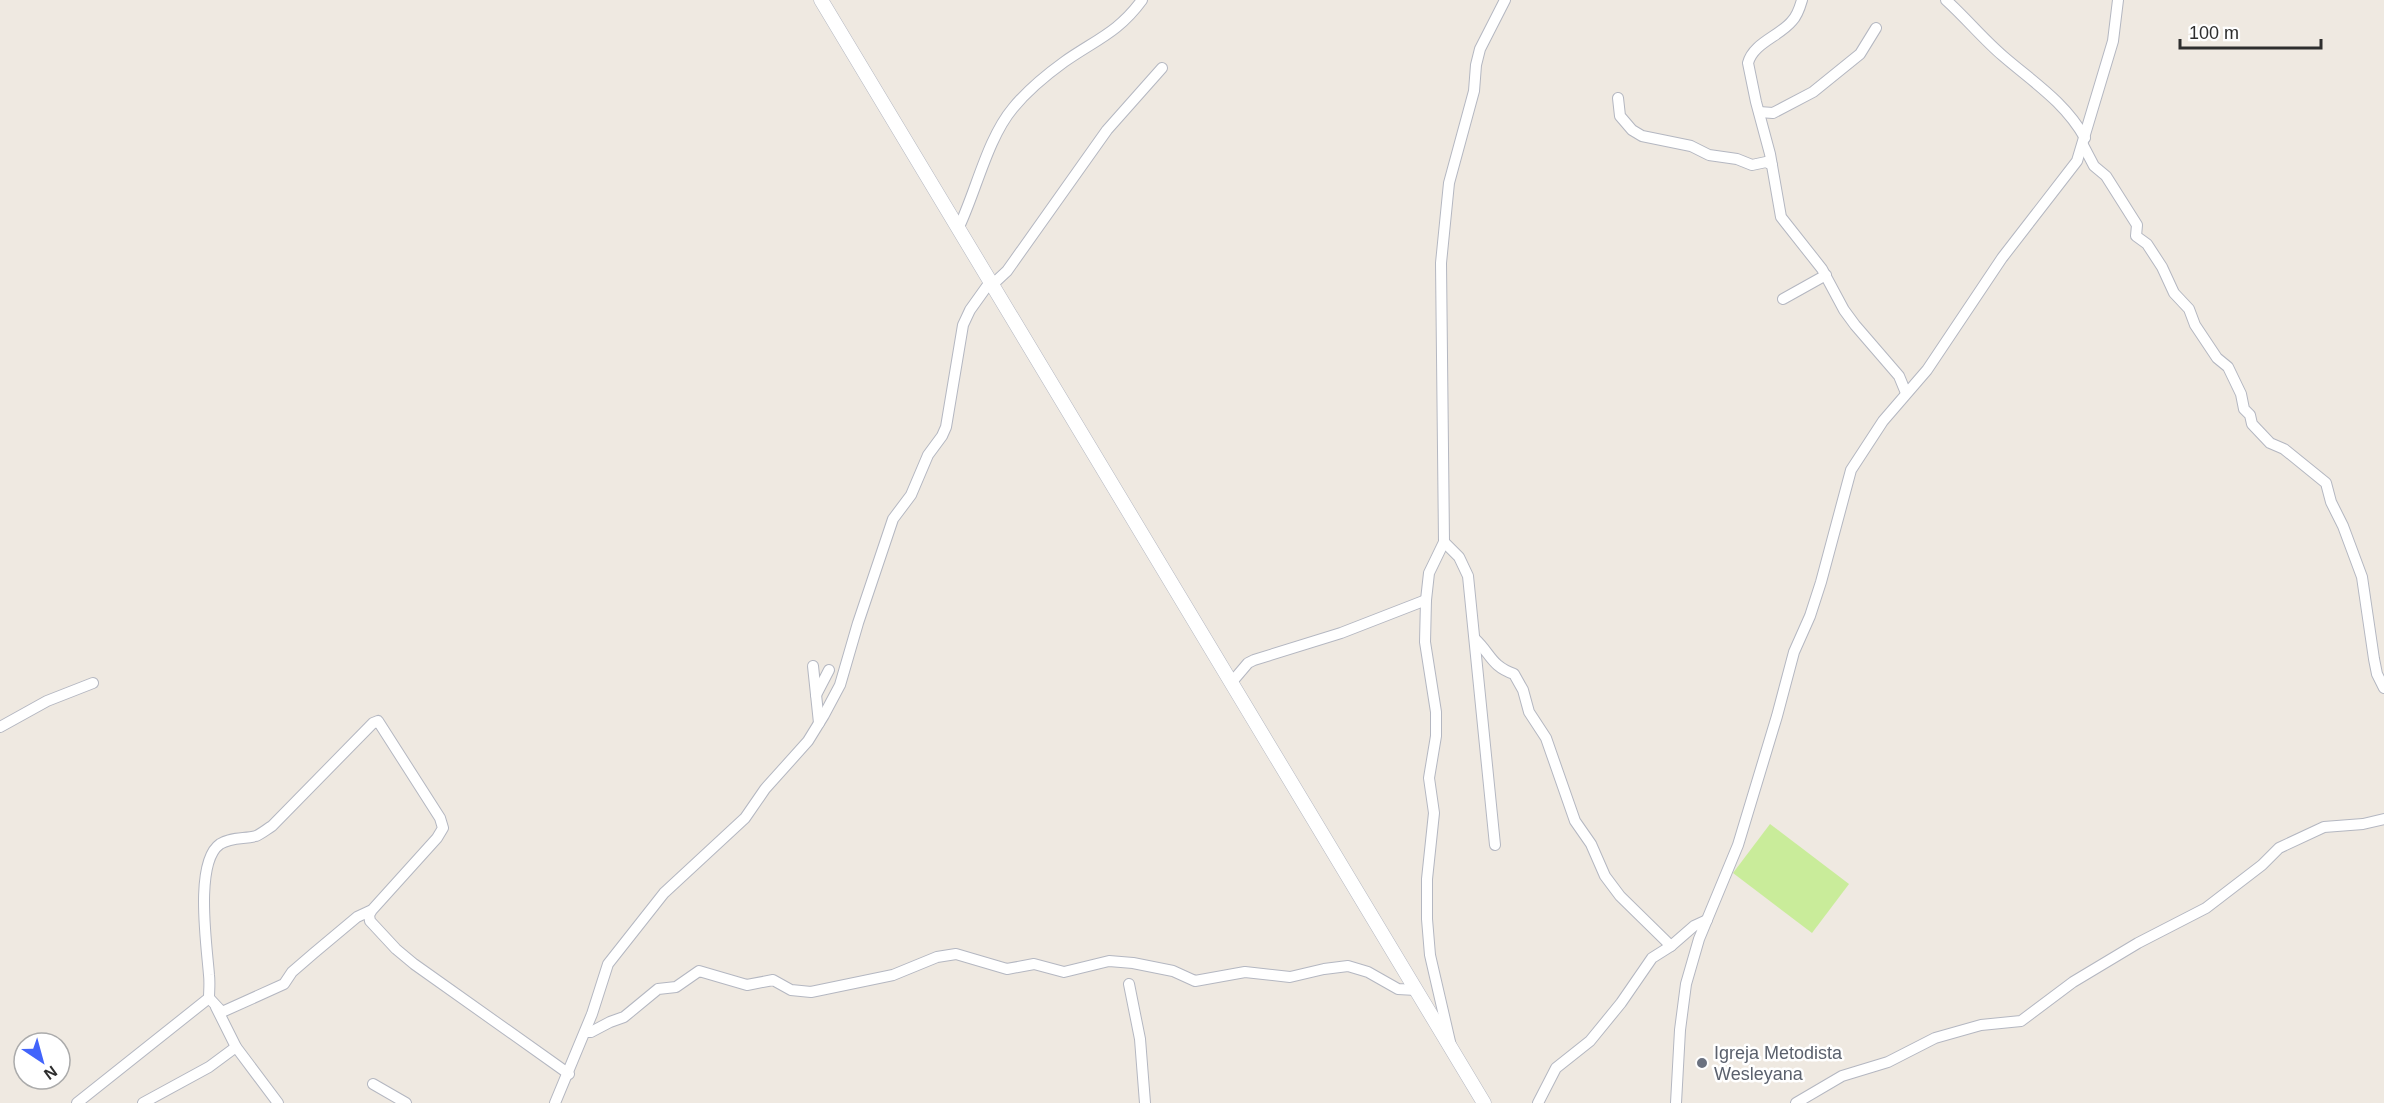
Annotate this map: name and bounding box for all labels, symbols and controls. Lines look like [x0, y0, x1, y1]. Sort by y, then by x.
scale bar [2180, 12, 2321, 50]
text: 100 m [2189, 23, 2239, 43]
north arrow [12, 1031, 72, 1091]
place label: Igreja Metodista Wesleyana [1714, 1043, 1843, 1084]
marker: Igreja Metodista Wesleyana [1695, 1056, 1709, 1070]
text: N [41, 1062, 60, 1083]

